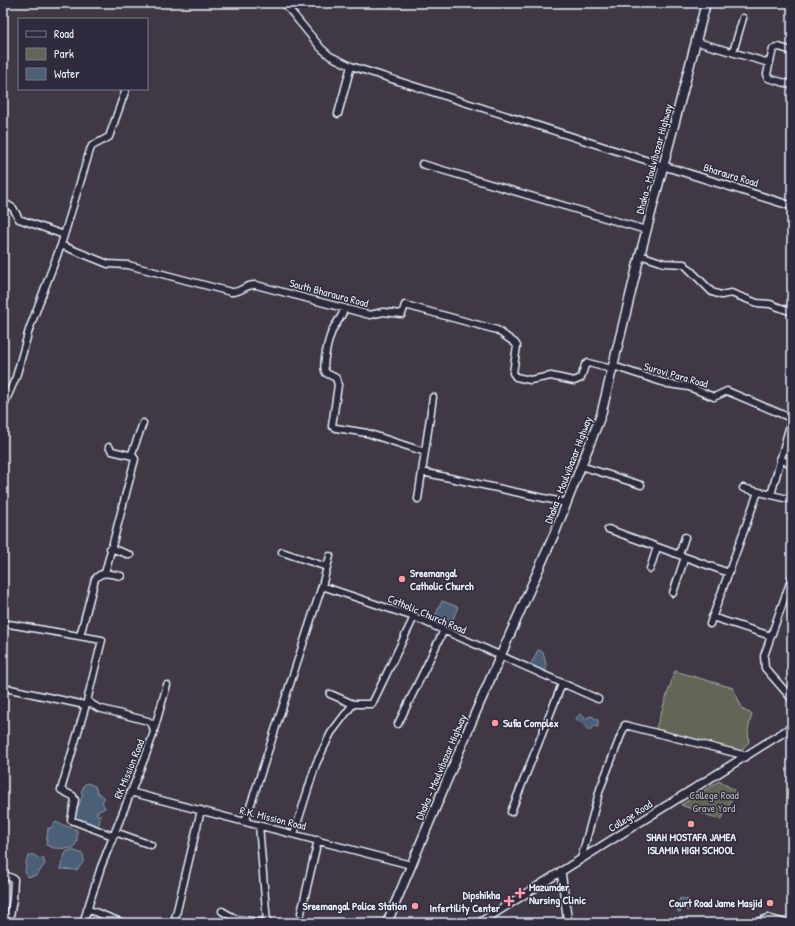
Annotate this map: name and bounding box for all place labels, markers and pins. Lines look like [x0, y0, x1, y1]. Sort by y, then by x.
place label: Sreemangal Catholic Church [410, 566, 474, 593]
marker: Sreemangal Catholic Church [397, 574, 407, 584]
place label: Sufia Complex [503, 716, 559, 731]
marker: Sufia Complex [490, 718, 500, 728]
marker: SHAH MOSTAFA JAMEA ISLAMIA HIGH SCHOOL [686, 819, 696, 829]
place label: SHAH MOSTAFA JAMEA ISLAMIA HIGH SCHOOL [646, 830, 736, 857]
place label: Mazumder Nursing Clinic [529, 880, 586, 908]
marker: Mazumder Nursing Clinic [514, 887, 526, 899]
place label: Dipshikha Infertility Center [430, 888, 501, 916]
marker: Dipshikha Infertility Center [503, 895, 515, 907]
place label: Court Road Jame Masjid [669, 896, 763, 911]
marker: Court Road Jame Masjid [765, 898, 775, 908]
place label: Sreemangal Police Station [302, 899, 407, 914]
marker: Sreemangal Police Station [410, 901, 420, 911]

